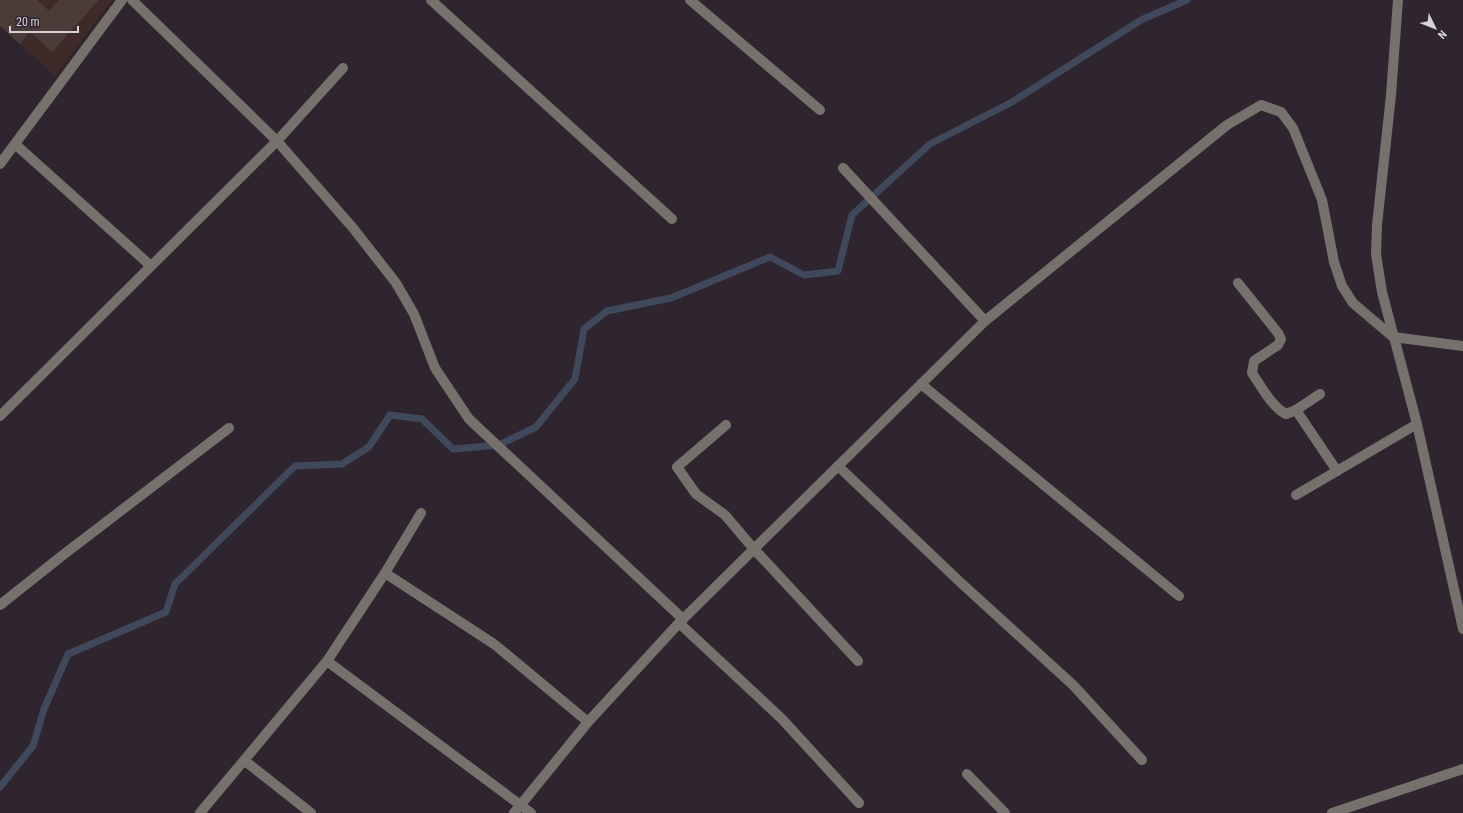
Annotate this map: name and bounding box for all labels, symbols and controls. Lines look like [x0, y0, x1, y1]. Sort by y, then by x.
scale bar [10, 8, 78, 34]
north arrow [1415, 8, 1455, 48]
text: 20 m [16, 15, 40, 29]
text: N [1435, 28, 1449, 42]

